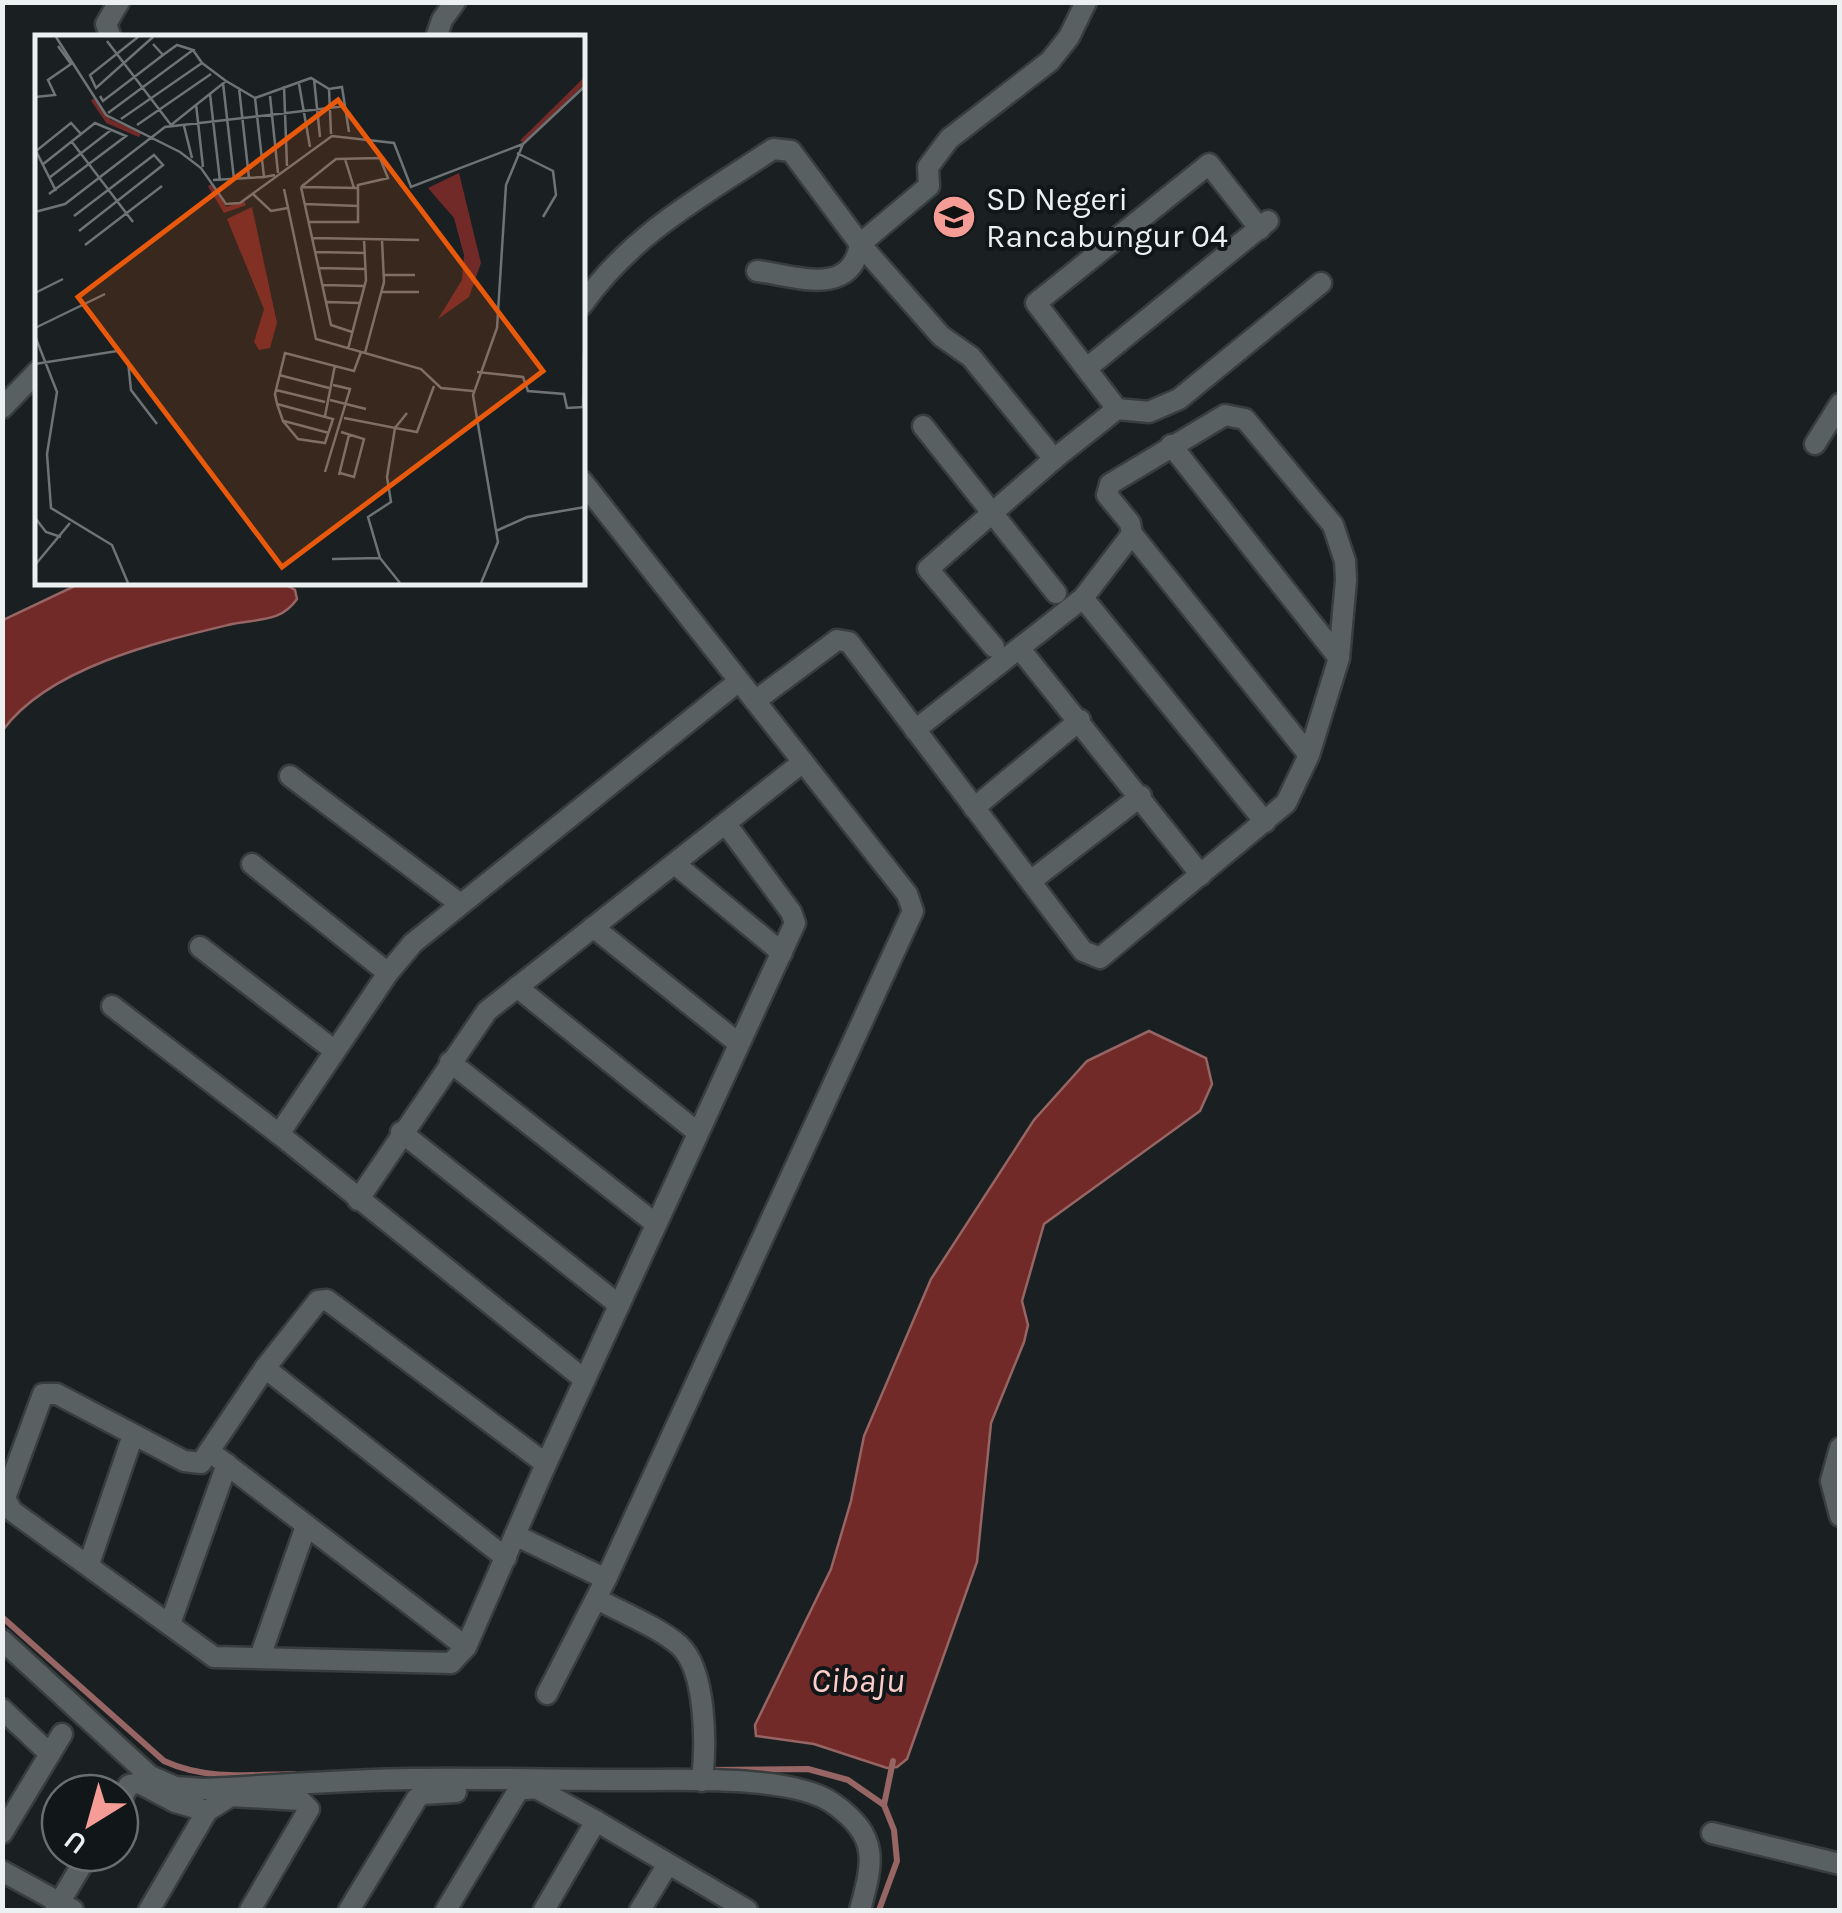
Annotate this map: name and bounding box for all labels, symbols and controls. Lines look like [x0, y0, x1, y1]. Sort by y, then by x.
inset map [35, 35, 585, 585]
place label: SD Negeri Rancabungur 04 [986, 181, 1228, 255]
school or university icon: SD Negeri Rancabungur 04 [931, 194, 977, 240]
water label: Cibaju [811, 1660, 905, 1701]
north arrow [40, 1773, 140, 1873]
text: U [58, 1824, 93, 1862]

